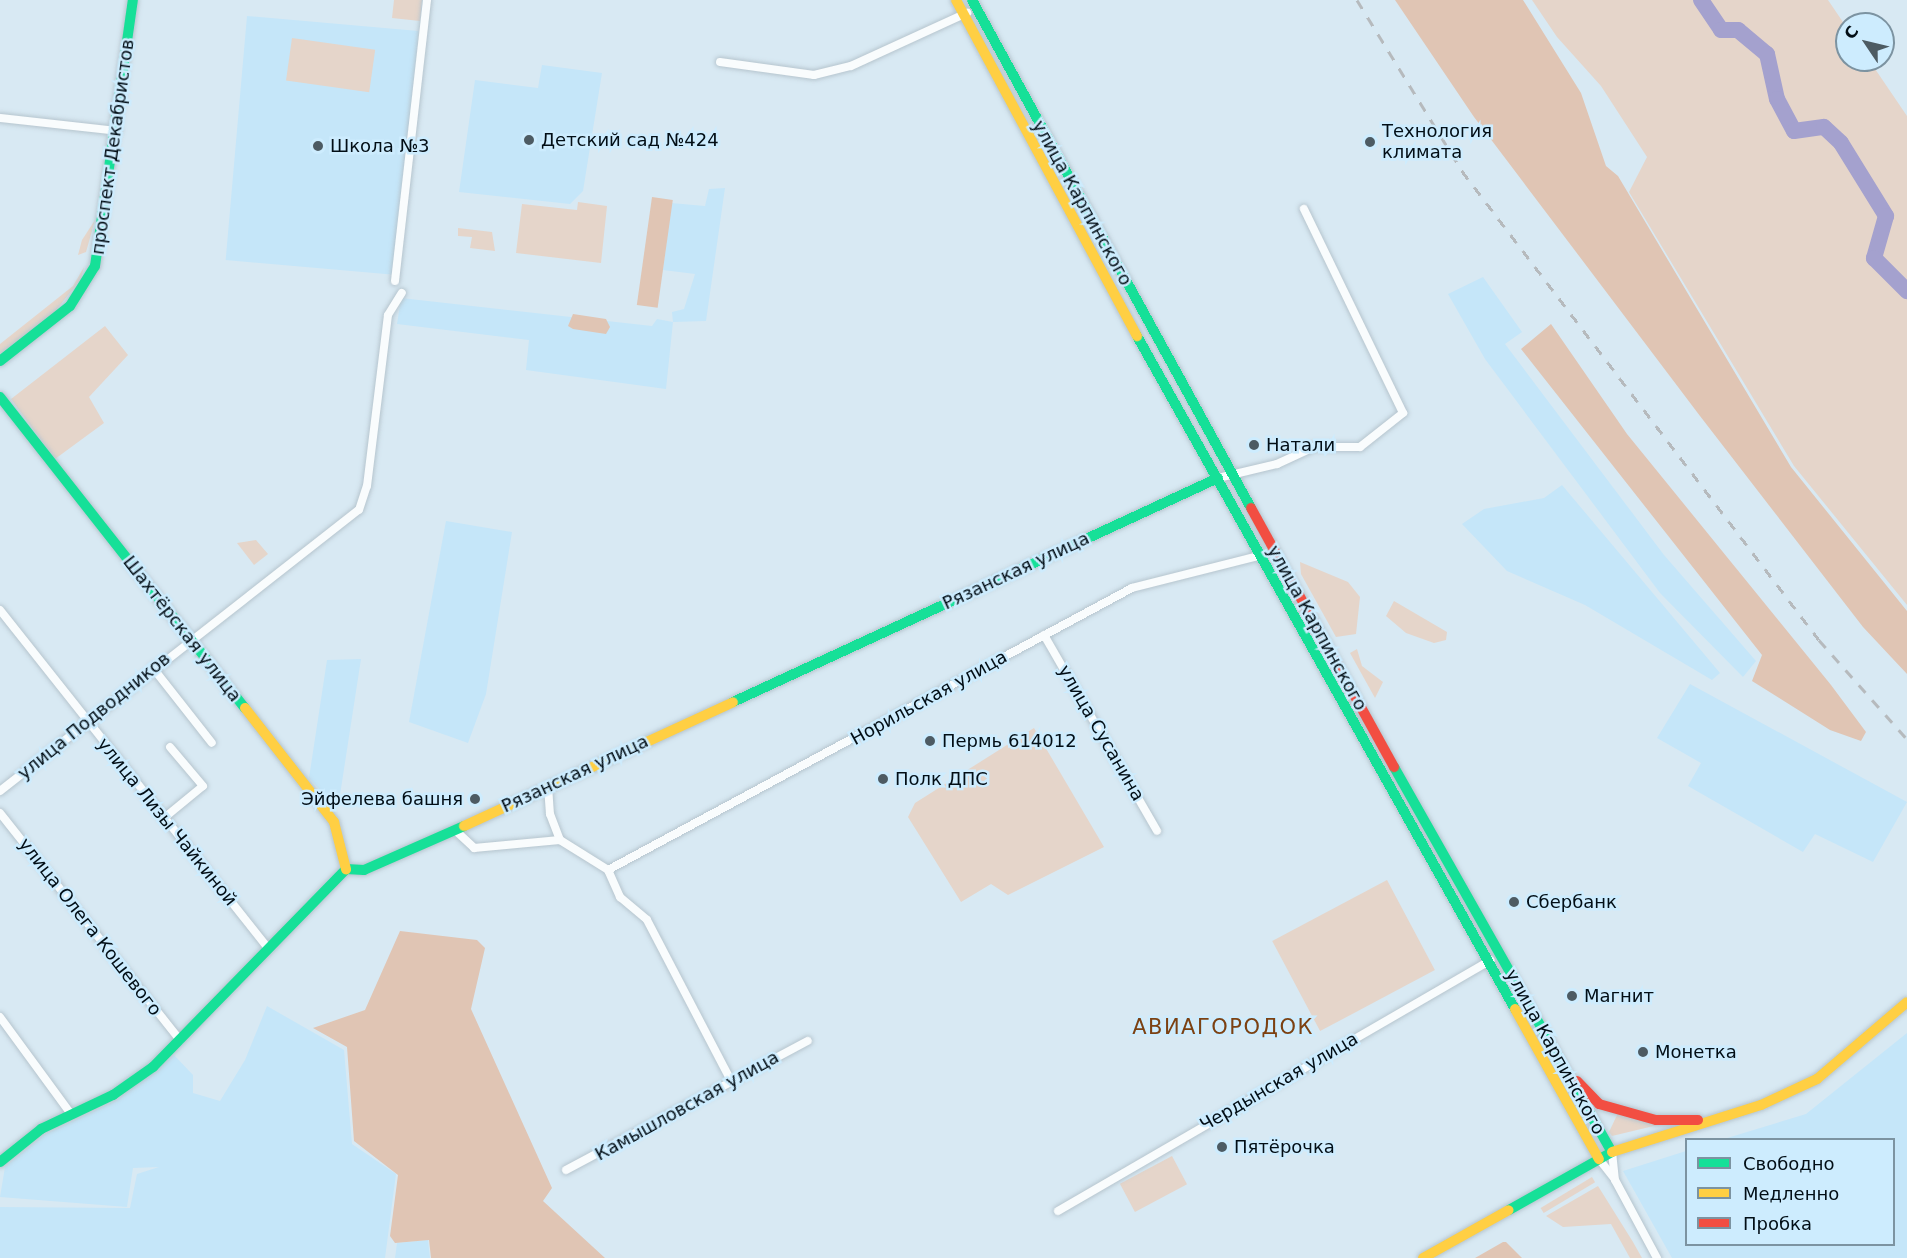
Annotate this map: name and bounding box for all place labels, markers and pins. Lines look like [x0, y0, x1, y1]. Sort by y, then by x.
place label: Технология климата [1382, 121, 1492, 164]
place label: Детский сад №424 [541, 129, 719, 151]
marker: Детский сад №424 [522, 133, 536, 147]
place label: Школа №3 [330, 135, 430, 157]
marker: Технология климата [1363, 135, 1377, 149]
marker: Школа №3 [311, 139, 325, 153]
place label: Натали [1266, 434, 1335, 456]
marker: Натали [1247, 438, 1261, 452]
place label: Пермь 614012 [942, 730, 1077, 752]
marker: Пермь 614012 [923, 734, 937, 748]
place label: Полк ДПС [895, 768, 988, 790]
marker: Полк ДПС [876, 772, 890, 786]
place label: Эйфелева башня [301, 788, 463, 810]
marker: Эйфелева башня [468, 792, 482, 806]
place label: Сбербанк [1526, 891, 1617, 913]
marker: Сбербанк [1507, 895, 1521, 909]
place label: Магнит [1584, 985, 1654, 1007]
marker: Магнит [1565, 989, 1579, 1003]
place label: Монетка [1655, 1041, 1737, 1063]
marker: Монетка [1636, 1045, 1650, 1059]
place label: Пятёрочка [1234, 1136, 1335, 1158]
marker: Пятёрочка [1215, 1140, 1229, 1154]

